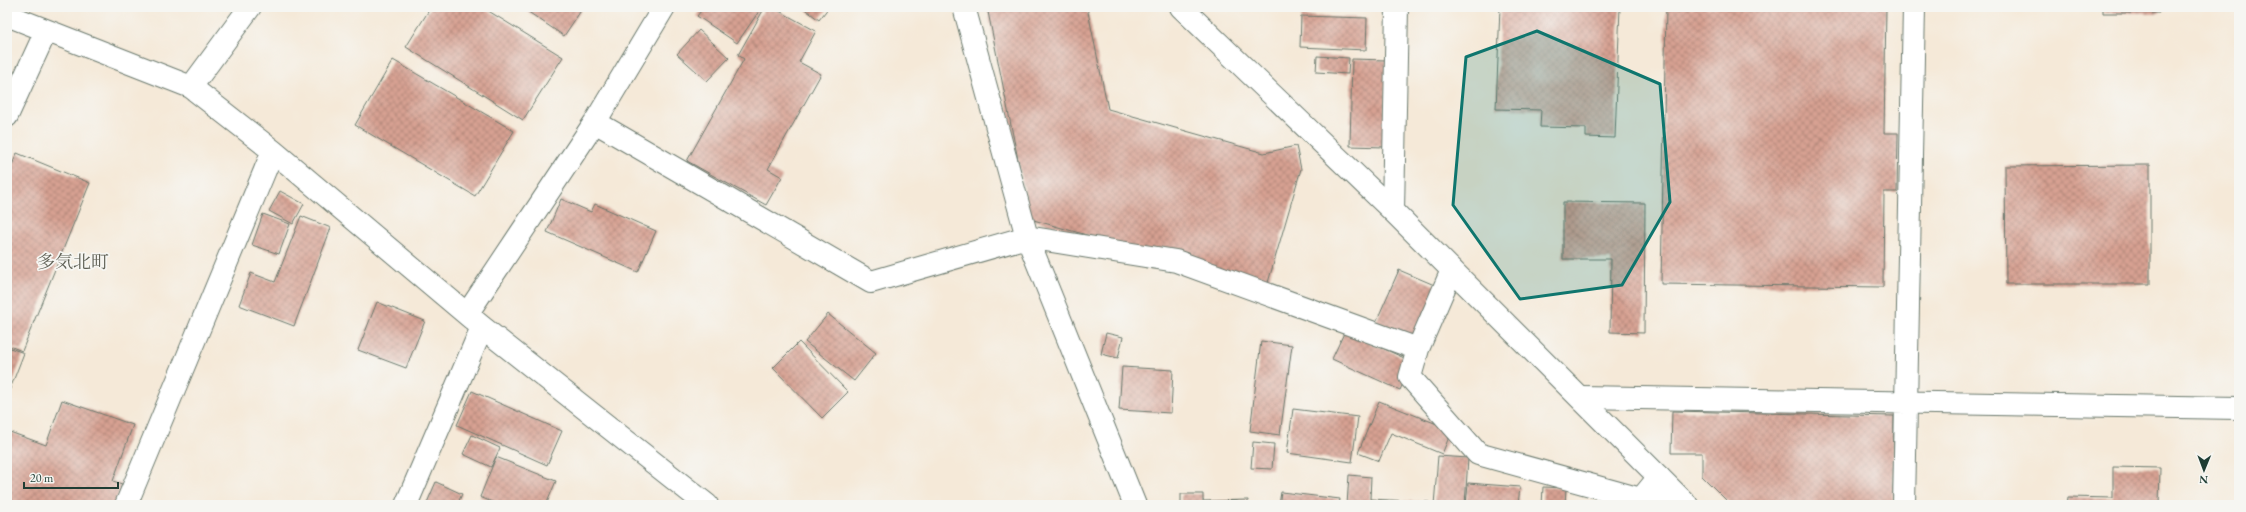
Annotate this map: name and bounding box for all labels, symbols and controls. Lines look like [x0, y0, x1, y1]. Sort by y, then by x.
district label: 多気北町 [37, 250, 109, 273]
north arrow [2184, 450, 2224, 490]
scale bar [24, 464, 118, 490]
text: 20 m [30, 470, 54, 486]
text: N [2199, 473, 2208, 487]

